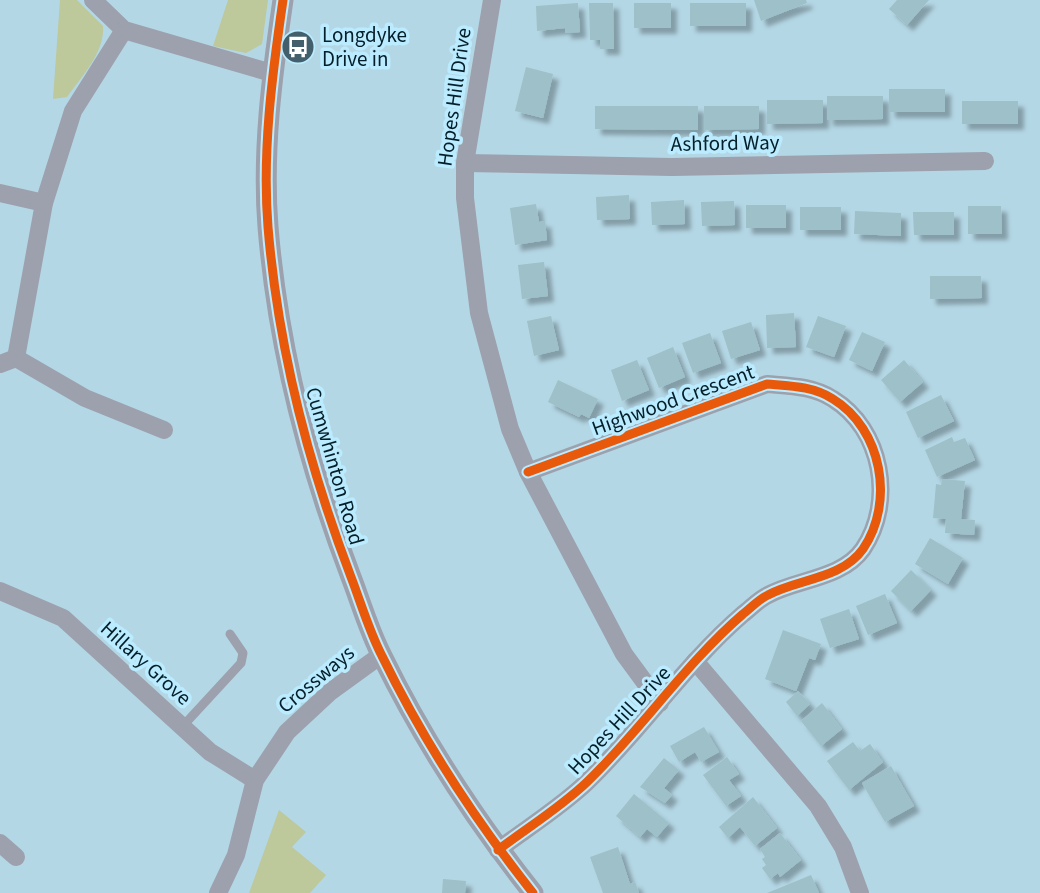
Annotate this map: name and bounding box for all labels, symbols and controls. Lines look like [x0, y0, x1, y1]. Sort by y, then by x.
place label: Longdyke Drive in [322, 20, 407, 74]
street label: Hopes Hill Drive [429, 26, 479, 168]
bus stop icon: Longdyke Drive in [279, 28, 317, 66]
street label: Ashford Way [670, 127, 780, 159]
street label: Highwood Crescent [588, 357, 758, 443]
street label: Cumwhinton Road [298, 384, 372, 548]
street label: Hillary Grove [94, 614, 198, 712]
street label: Crossways [271, 638, 361, 720]
street label: Hopes Hill Drive [560, 659, 678, 781]

